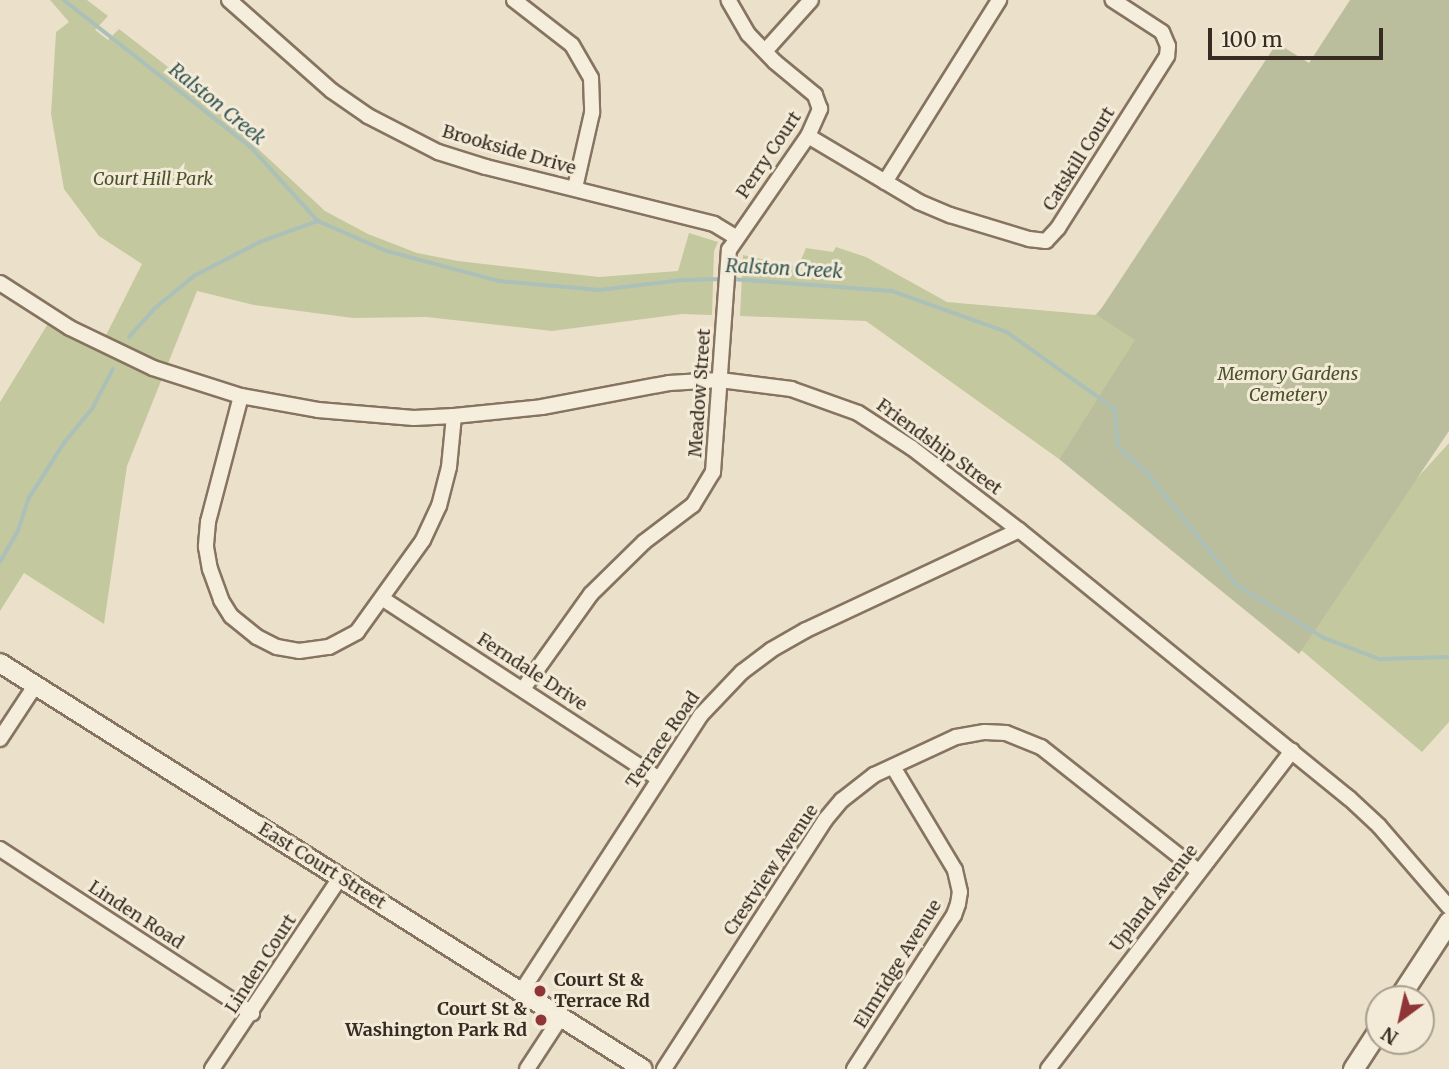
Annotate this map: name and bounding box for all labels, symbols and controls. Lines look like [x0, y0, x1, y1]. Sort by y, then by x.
scale bar [1211, 14, 1386, 58]
text: 100 m [1221, 26, 1283, 53]
water label: Ralston Creek [164, 58, 270, 150]
street label: Catskill Court [1039, 103, 1119, 215]
street label: Perry Court [732, 107, 806, 203]
street label: Brookside Drive [440, 121, 578, 179]
park label: Court Hill Park [93, 168, 213, 190]
water label: Ralston Creek [725, 255, 843, 283]
street label: Meadow Street [685, 328, 715, 458]
park label: Memory Gardens Cemetery [1218, 364, 1358, 406]
street label: Friendship Street [872, 394, 1006, 500]
street label: Ferndale Drive [473, 628, 591, 716]
street label: Terrace Road [622, 687, 704, 793]
street label: Crestview Avenue [719, 801, 823, 939]
street label: East Court Street [254, 818, 390, 914]
street label: Upland Avenue [1106, 840, 1202, 956]
street label: Linden Road [84, 876, 188, 954]
street label: Elmridge Avenue [850, 896, 946, 1032]
street label: Linden Court [221, 910, 301, 1018]
place label: Court St & Terrace Rd [554, 970, 650, 1012]
marker: Court St & Terrace Rd [532, 983, 548, 999]
north arrow [1365, 985, 1435, 1055]
place label: Court St & Washington Park Rd [345, 999, 527, 1042]
marker: Court St & Washington Park Rd [533, 1012, 549, 1028]
text: N [1377, 1022, 1402, 1050]

